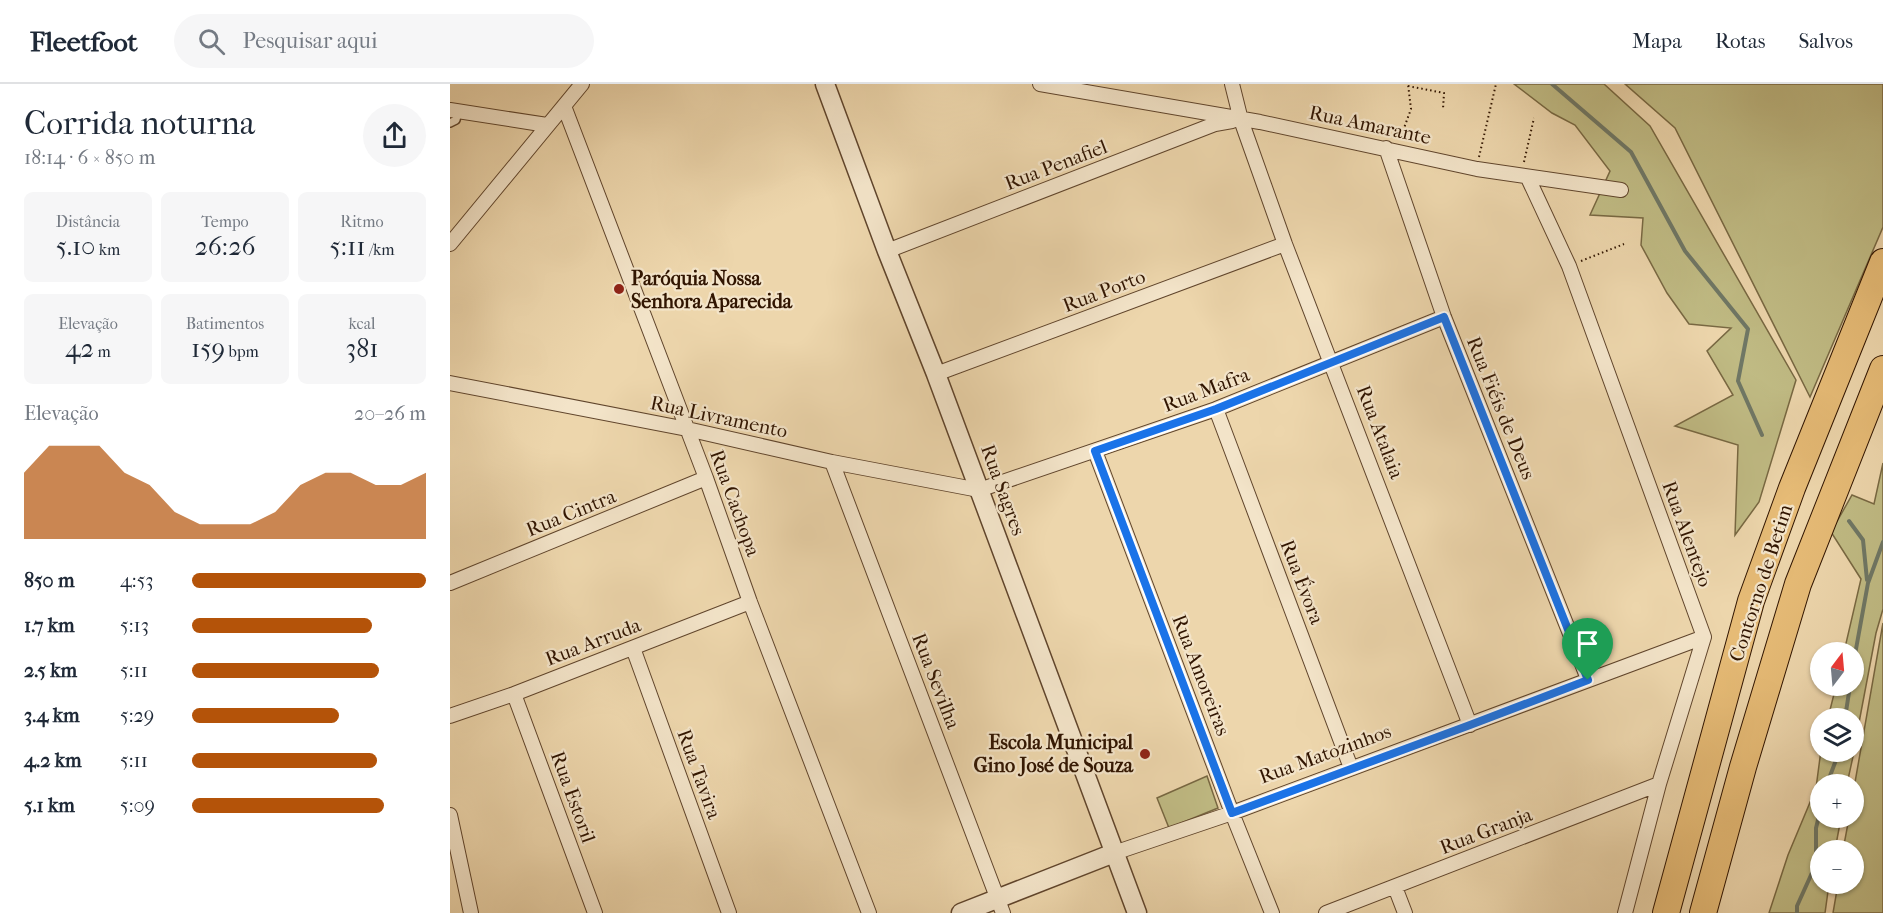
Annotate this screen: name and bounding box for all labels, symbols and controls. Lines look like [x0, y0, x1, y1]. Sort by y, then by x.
search box [174, 14, 594, 68]
text: Fleetfoot [30, 25, 138, 58]
icon: search [195, 25, 228, 58]
text: Pesquisar aqui [243, 28, 378, 54]
text: Mapa [1632, 29, 1682, 53]
text: Rotas [1715, 29, 1765, 53]
text: Salvos [1798, 29, 1853, 53]
street label: Rua Amarante [1307, 101, 1433, 149]
text: Corrida noturna [24, 104, 255, 143]
button: share [363, 104, 426, 167]
street label: Rua Penafiel [1002, 135, 1111, 195]
text: 18:14 · 6 × 850 m [24, 146, 155, 169]
text: Distância [56, 212, 120, 231]
text: Tempo [201, 212, 249, 231]
text: Ritmo [340, 212, 384, 231]
text: 5.10 [56, 231, 95, 262]
text: 26:26 [194, 231, 256, 262]
text: 5:11 [330, 231, 366, 262]
text: km [95, 240, 120, 259]
text: /km [366, 240, 394, 259]
street label: Rua Porto [1059, 265, 1149, 317]
place label: Paróquia Nossa Senhora Aparecida [631, 267, 793, 313]
marker: Paróquia Nossa Senhora Aparecida [612, 282, 626, 296]
text: Elevação [58, 314, 118, 333]
text: Batimentos [186, 314, 264, 333]
text: kcal [349, 314, 375, 333]
text: 42 [65, 333, 94, 364]
text: 159 [191, 333, 225, 364]
text: 381 [345, 333, 379, 364]
street label: Rua Fiéis de Deus [1462, 333, 1540, 483]
text: m [94, 342, 111, 361]
text: bpm [225, 342, 259, 361]
street label: Rua Mafra [1159, 363, 1253, 417]
street label: Rua Atalaia [1352, 382, 1409, 483]
street label: Rua Livramento [648, 391, 790, 443]
text: Elevação [24, 402, 99, 425]
text: 20–26 m [354, 402, 426, 425]
street label: Rua Sagres [976, 441, 1030, 539]
street label: Rua Cachopa [705, 447, 765, 560]
street label: Rua Alentejo [1657, 478, 1717, 590]
street label: Rua Cintra [523, 484, 620, 541]
street label: Contorno de Betim [1725, 501, 1797, 665]
street label: Rua Évora [1275, 536, 1330, 628]
text: 850 m [24, 569, 75, 592]
text: 4:53 [120, 569, 154, 592]
street label: Rua Amoreiras [1167, 611, 1235, 739]
street label: Rua Arruda [542, 613, 645, 671]
text: 1.7 km [24, 614, 75, 637]
text: 5:13 [120, 614, 149, 637]
pin [1562, 618, 1613, 680]
icon: arrive [1571, 627, 1604, 660]
street label: Rua Sevilha [907, 630, 965, 733]
north arrow [1810, 642, 1864, 696]
map controls [1810, 642, 1864, 894]
text: 2.5 km [24, 659, 77, 682]
text: 5:11 [120, 659, 148, 682]
text: 3.4 km [24, 704, 80, 727]
text: 5:29 [120, 704, 154, 727]
button: layers [1810, 708, 1864, 762]
street label: Rua Matozinhos [1256, 719, 1394, 789]
street label: Rua Tavira [672, 726, 726, 823]
place label: Escola Municipal Gino José de Souza [973, 731, 1134, 777]
marker: Escola Municipal Gino José de Souza [1138, 747, 1152, 761]
street label: Rua Estoril [546, 748, 600, 846]
text: 4.2 km [24, 749, 82, 772]
text: 5:11 [120, 749, 148, 772]
button: + [1810, 774, 1864, 828]
text: 5.1 km [24, 794, 75, 817]
text: 5:09 [120, 794, 155, 817]
street label: Rua Granja [1437, 803, 1536, 859]
button: − [1810, 840, 1864, 894]

